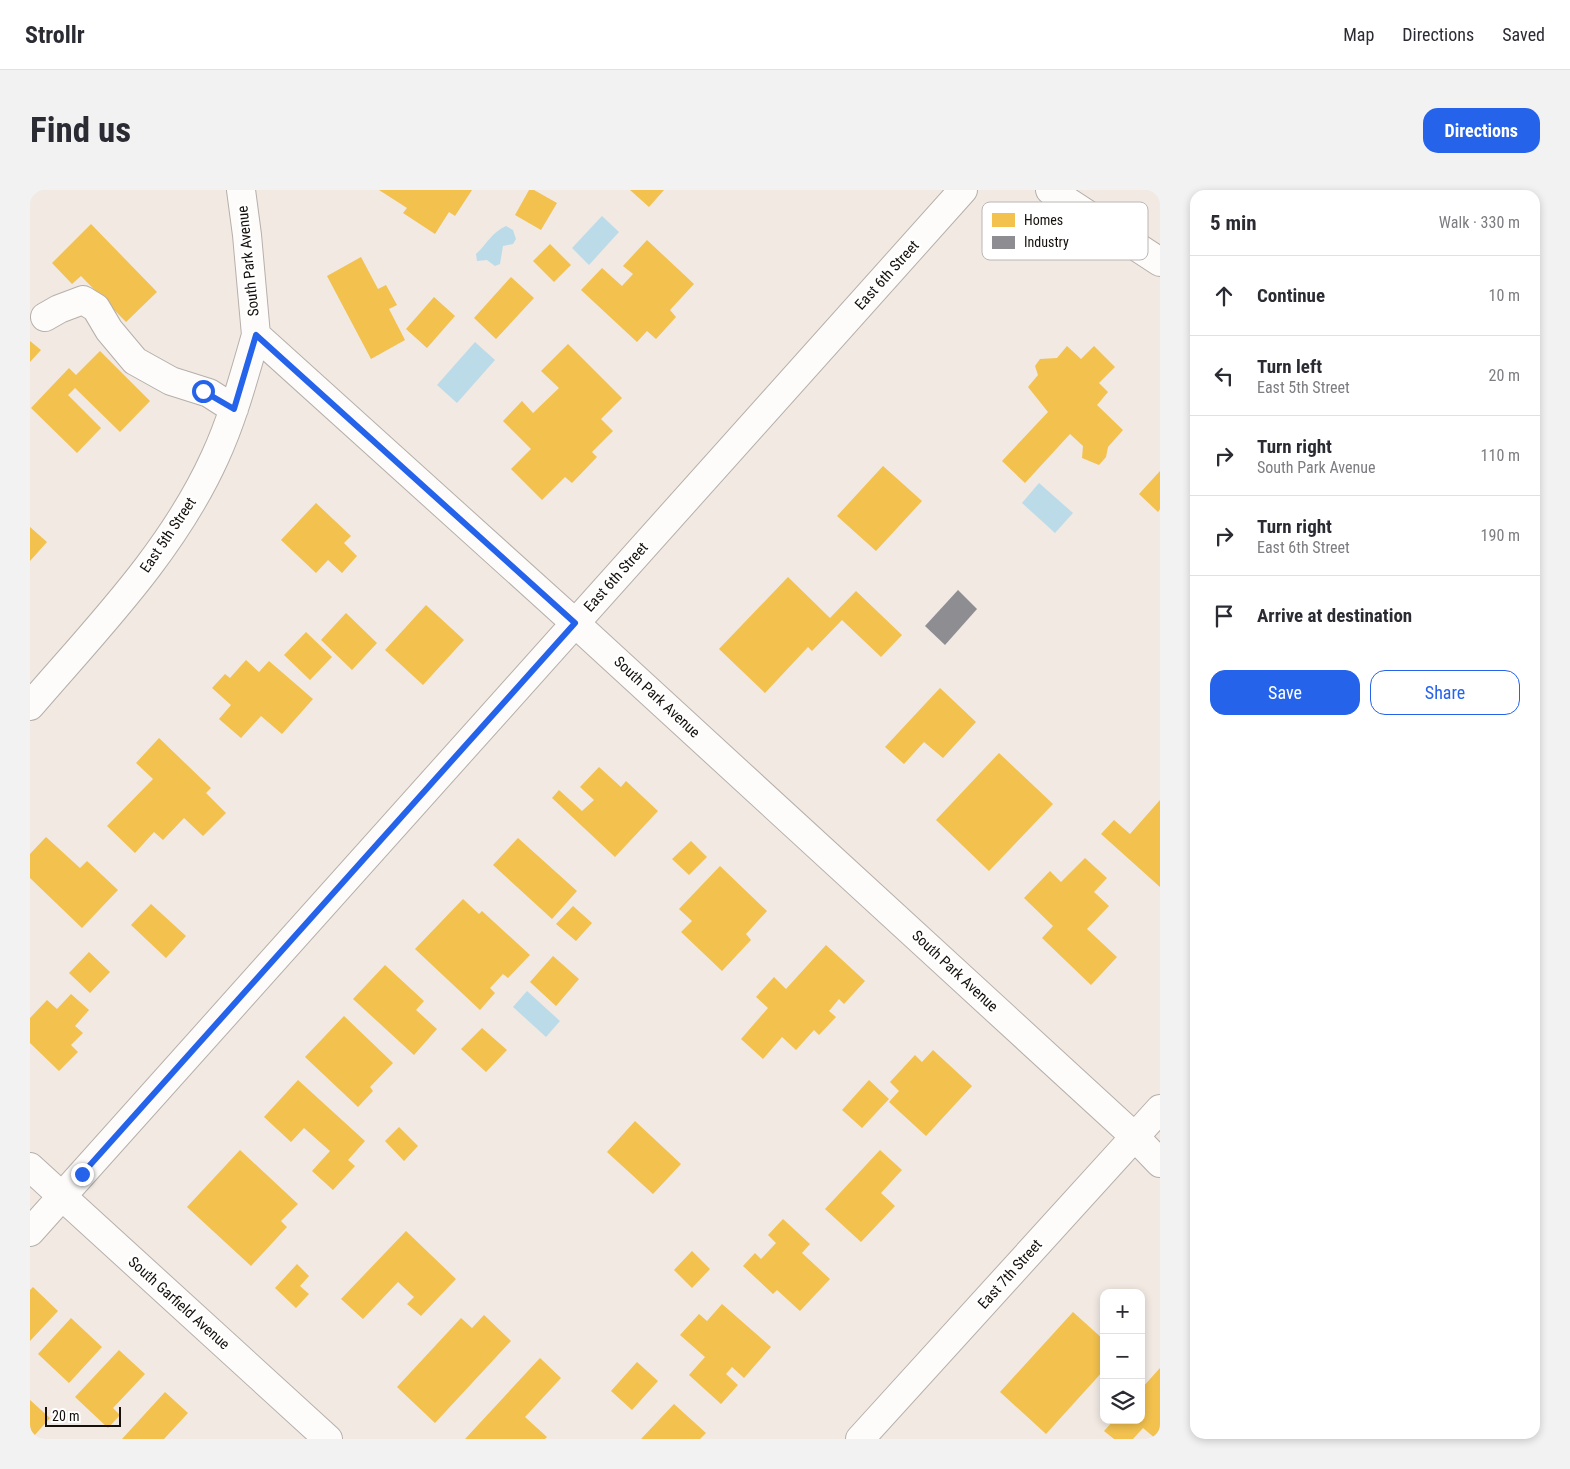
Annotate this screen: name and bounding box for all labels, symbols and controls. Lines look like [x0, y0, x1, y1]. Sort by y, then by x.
text: Strollr [25, 21, 85, 49]
text: Map [1343, 24, 1374, 45]
text: Directions [1402, 24, 1474, 45]
text: Saved [1502, 24, 1545, 45]
button: Directions [1423, 108, 1540, 153]
text: Find us [30, 110, 131, 151]
legend [982, 202, 1148, 260]
street label: South Park Avenue [233, 205, 263, 317]
text: 5 min [1210, 211, 1257, 235]
text: Homes [1024, 212, 1063, 228]
text: Walk · 330 m [1439, 213, 1520, 232]
text: Industry [1024, 234, 1069, 250]
street label: East 6th Street [851, 237, 923, 313]
icon: ahead [1210, 282, 1238, 310]
text: Continue [1257, 284, 1325, 307]
text: 10 m [1488, 286, 1520, 305]
text: Turn left [1257, 355, 1322, 378]
icon: left [1210, 362, 1238, 390]
text: 20 m [1488, 366, 1520, 385]
text: East 5th Street [1257, 378, 1350, 397]
route start [192, 380, 215, 403]
text: Turn right [1257, 435, 1332, 458]
icon: right [1210, 442, 1238, 470]
text: 110 m [1481, 446, 1520, 465]
text: South Park Avenue [1257, 458, 1375, 477]
street label: East 5th Street [136, 494, 200, 576]
text: Turn right [1257, 515, 1332, 538]
icon: right [1210, 522, 1238, 550]
text: 190 m [1481, 526, 1520, 545]
text: East 6th Street [1257, 538, 1350, 557]
street label: East 6th Street [580, 539, 652, 615]
icon: arrive [1210, 602, 1238, 630]
text: Arrive at destination [1257, 604, 1412, 627]
street label: South Park Avenue [610, 653, 704, 741]
button: Save [1210, 670, 1360, 715]
button: Share [1370, 670, 1520, 715]
street label: South Park Avenue [908, 927, 1002, 1015]
route end [71, 1163, 94, 1186]
street label: East 7th Street [974, 1236, 1046, 1312]
street label: South Garfield Avenue [125, 1253, 233, 1353]
map controls [1100, 1289, 1145, 1424]
button: + [1100, 1289, 1145, 1334]
button: − [1100, 1334, 1145, 1379]
button: layers [1100, 1379, 1145, 1424]
scale bar [45, 1404, 121, 1427]
text: 20 m [52, 1408, 80, 1424]

